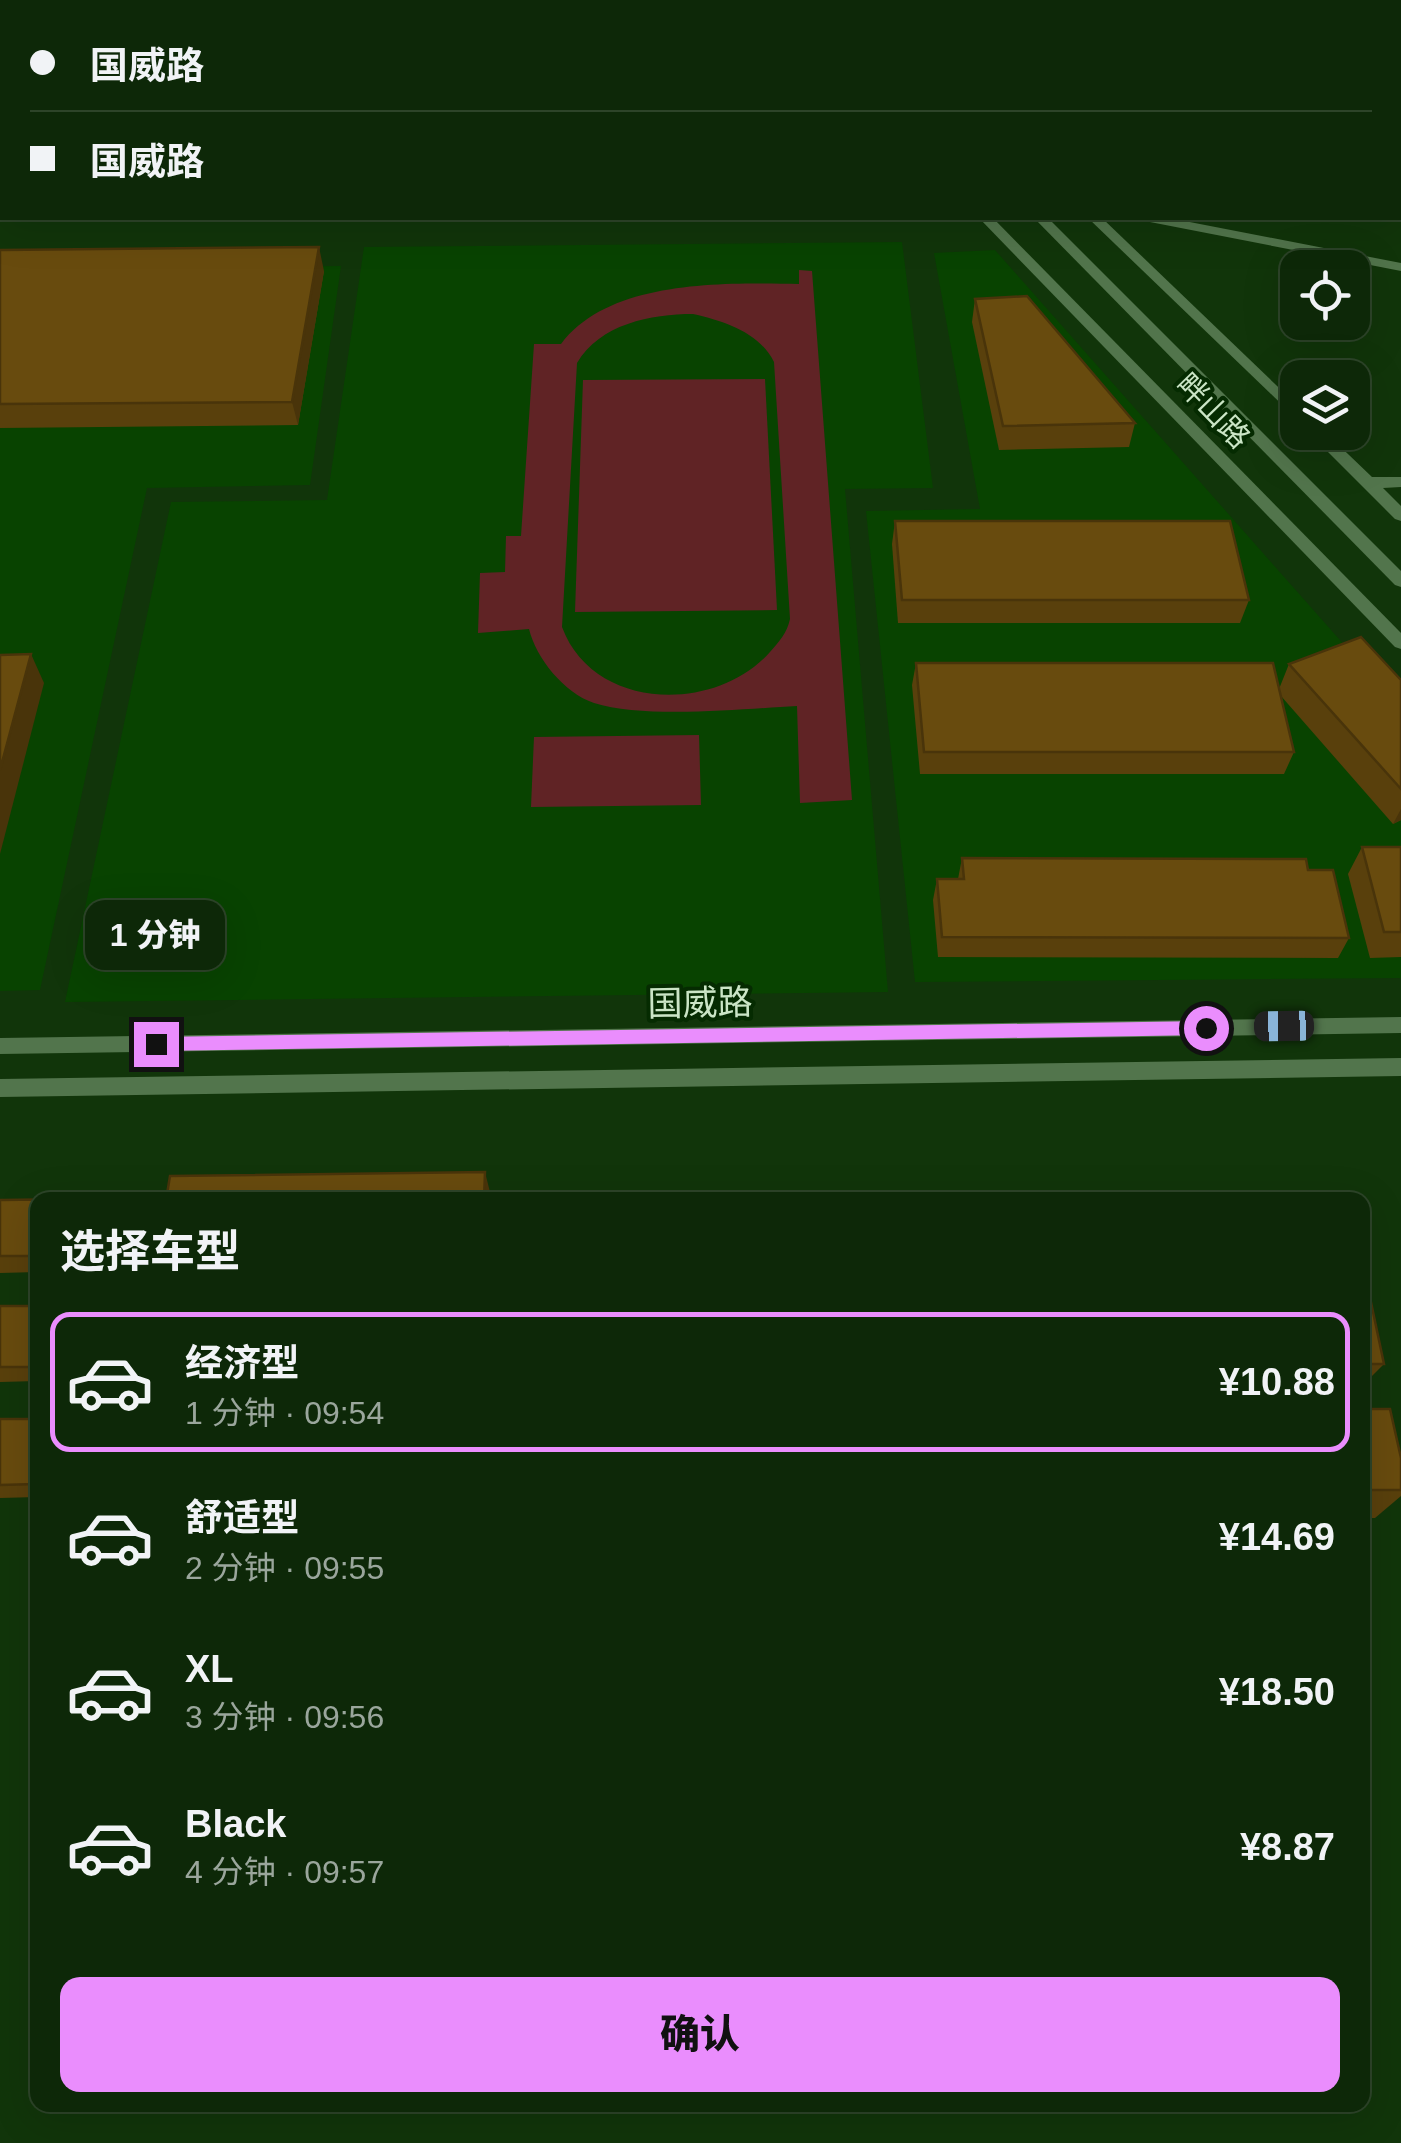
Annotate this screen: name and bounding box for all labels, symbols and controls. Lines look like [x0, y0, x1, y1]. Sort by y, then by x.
text: 国威路 [90, 45, 204, 87]
text: 国威路 [90, 141, 204, 183]
map controls [1280, 250, 1370, 450]
button: locate [1280, 250, 1370, 340]
button: layers [1280, 360, 1370, 450]
street label: 畔山路 [1170, 367, 1256, 454]
callout: 1 分钟 [86, 899, 226, 969]
text: 1 分钟 [110, 917, 200, 953]
street label: 国威路 [647, 982, 753, 1023]
route start [1184, 1006, 1229, 1051]
car [1254, 1010, 1314, 1042]
route end [134, 1022, 179, 1067]
text: 选择车型 [60, 1226, 240, 1277]
icon: car [65, 1337, 155, 1427]
text: 经济型 [185, 1342, 299, 1384]
text: ¥10.88 [1219, 1361, 1335, 1403]
text: 1 分钟 · 09:54 [185, 1395, 384, 1431]
icon: car [65, 1492, 155, 1582]
text: 舒适型 [185, 1497, 299, 1539]
text: ¥14.69 [1219, 1516, 1335, 1558]
text: 2 分钟 · 09:55 [185, 1550, 384, 1586]
icon: car [65, 1647, 155, 1737]
text: XL [185, 1648, 234, 1690]
text: ¥18.50 [1219, 1671, 1335, 1713]
text: 3 分钟 · 09:56 [185, 1699, 384, 1735]
icon: car [65, 1802, 155, 1892]
text: Black [185, 1803, 286, 1845]
text: ¥8.87 [1240, 1826, 1335, 1868]
text: 4 分钟 · 09:57 [185, 1854, 384, 1890]
button: 确认 [60, 1977, 1340, 2092]

